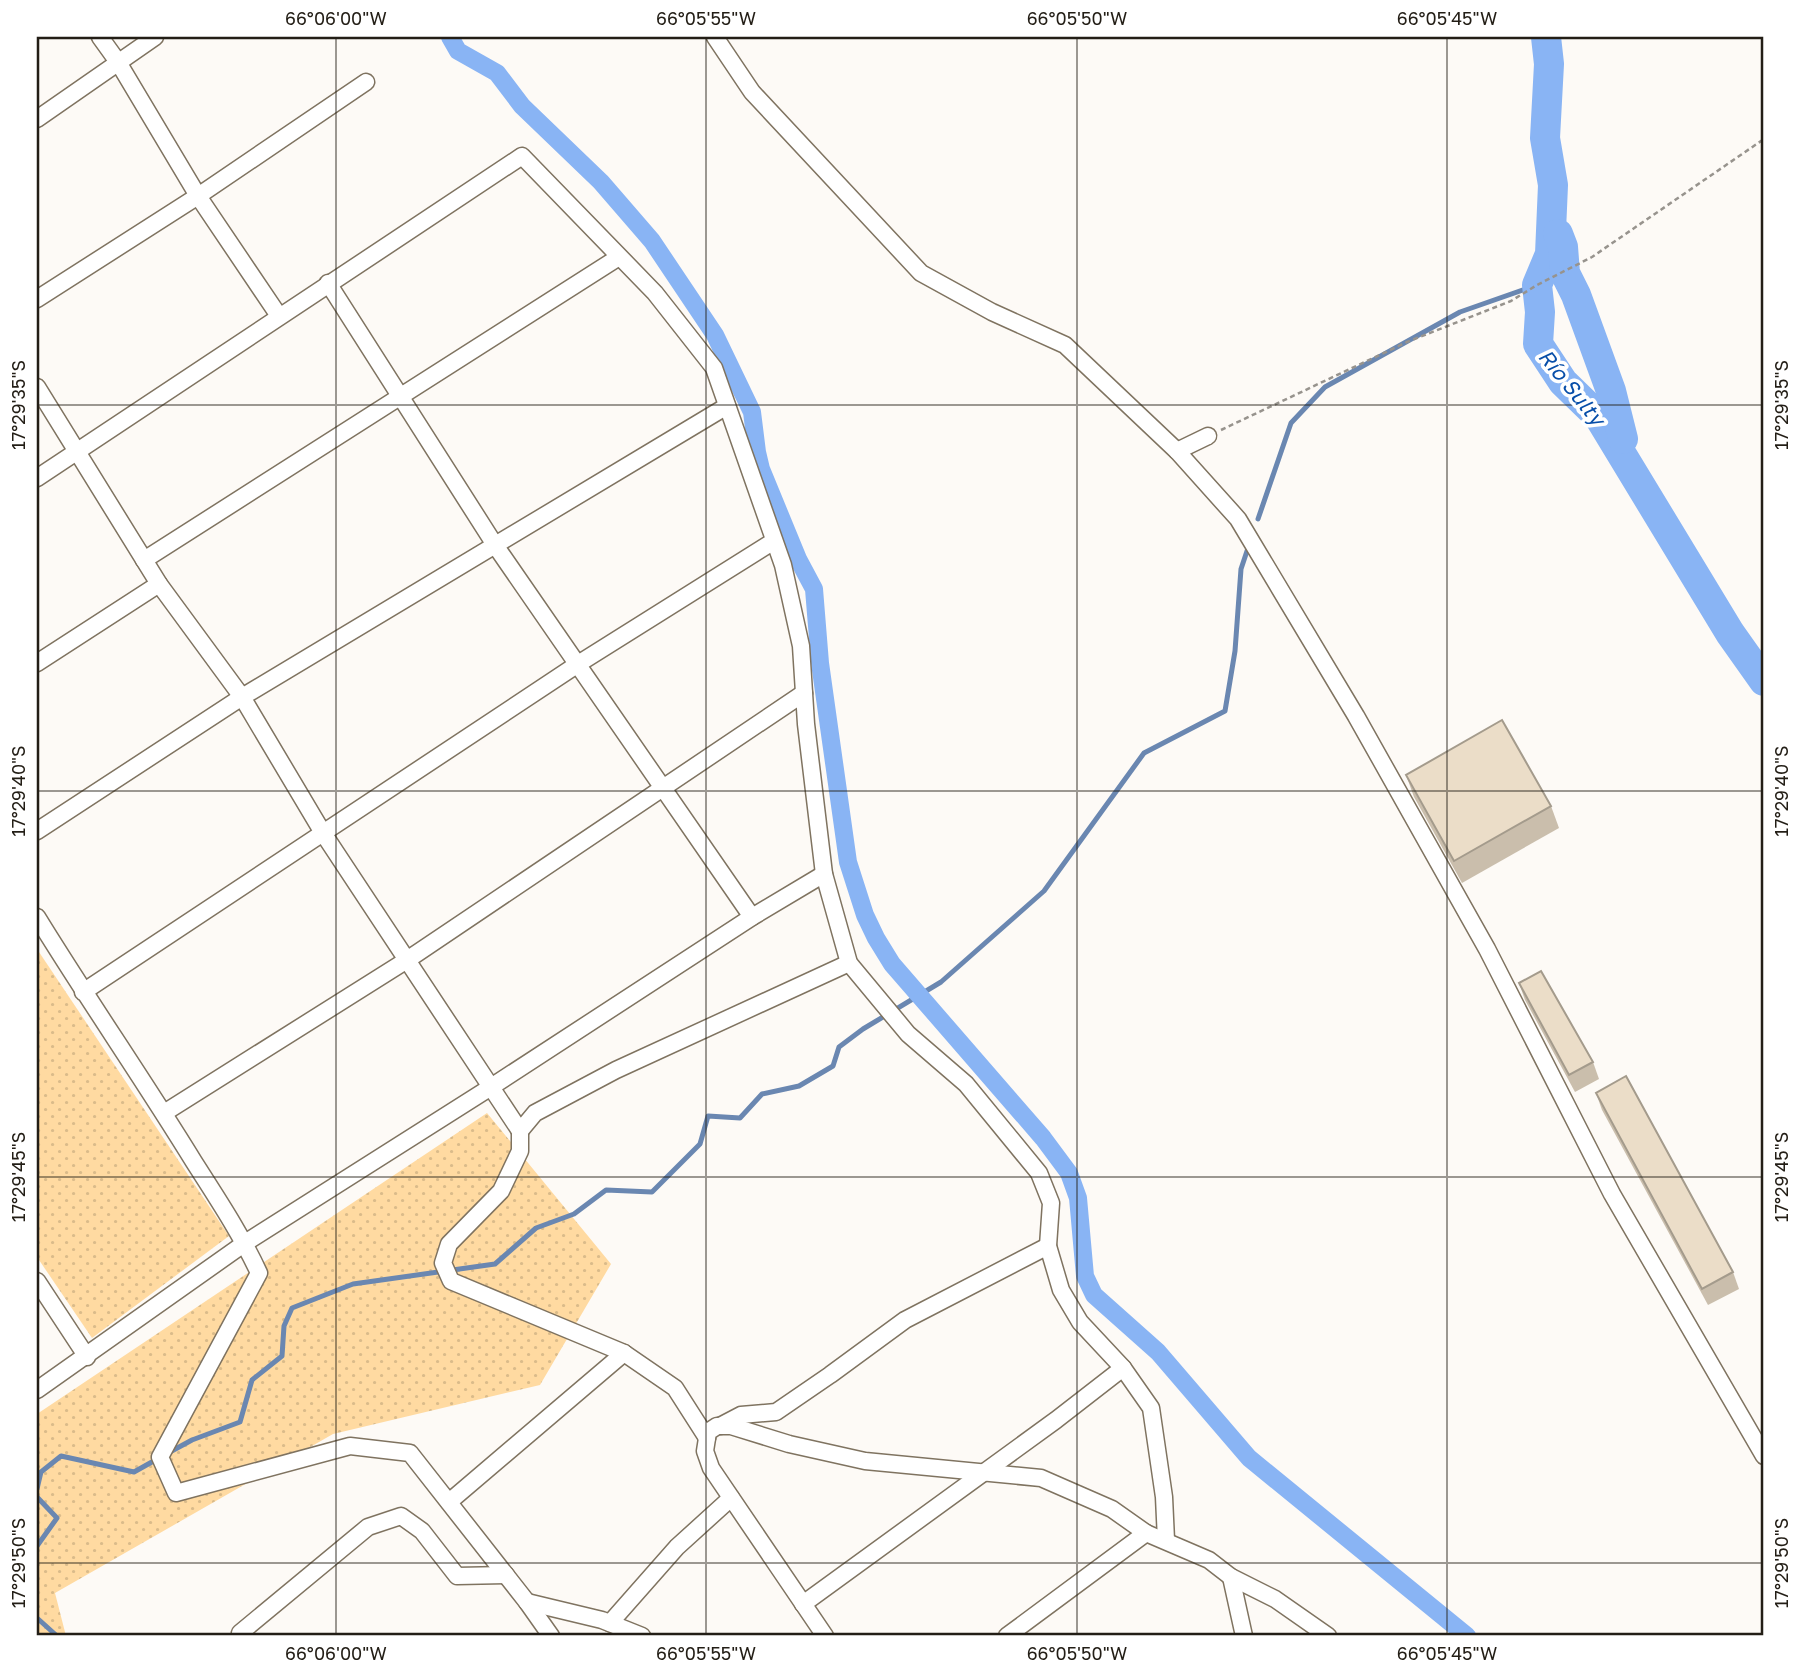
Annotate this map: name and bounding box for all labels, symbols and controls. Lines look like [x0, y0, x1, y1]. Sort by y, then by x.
text: 66°06'00"W [285, 7, 387, 29]
text: 66°05'55"W [656, 7, 756, 29]
text: 66°05'50"W [1027, 7, 1127, 29]
text: 66°05'45"W [1397, 7, 1497, 29]
water label: Río Sulty [1533, 344, 1613, 433]
text: 17°29'35"S [7, 360, 29, 450]
text: 17°29'35"S [1770, 360, 1792, 450]
text: 17°29'40"S [7, 745, 29, 837]
text: 17°29'40"S [1770, 745, 1792, 837]
text: 17°29'45"S [7, 1132, 29, 1222]
text: 17°29'45"S [1770, 1132, 1792, 1222]
text: 17°29'50"S [7, 1518, 29, 1608]
text: 17°29'50"S [1770, 1518, 1792, 1608]
text: 66°06'00"W [285, 1642, 387, 1664]
text: 66°05'55"W [656, 1642, 756, 1664]
text: 66°05'50"W [1027, 1642, 1127, 1664]
text: 66°05'45"W [1397, 1642, 1497, 1664]

